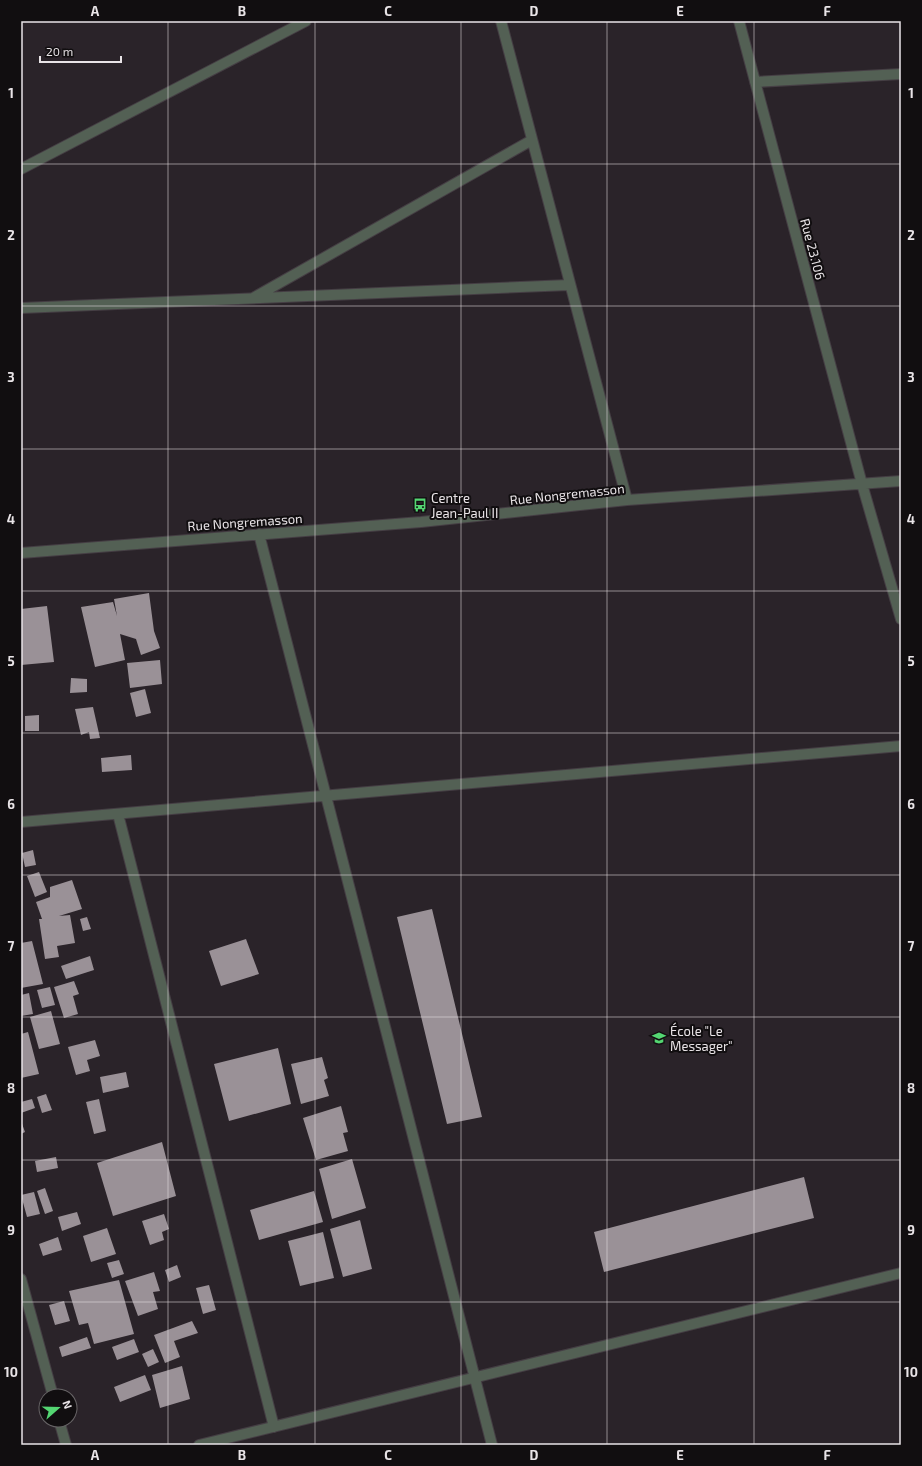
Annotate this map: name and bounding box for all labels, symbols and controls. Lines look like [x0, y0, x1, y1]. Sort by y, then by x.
text: A [91, 3, 100, 19]
text: B [238, 3, 246, 19]
text: C [384, 3, 392, 19]
text: D [530, 3, 539, 19]
text: E [676, 3, 684, 19]
text: F [823, 3, 831, 19]
scale bar [40, 38, 121, 64]
text: 20 m [46, 44, 73, 58]
text: 1 [8, 85, 14, 101]
text: 1 [908, 85, 914, 101]
street label: Rue 23.106 [797, 217, 829, 281]
text: 2 [7, 227, 15, 243]
text: 2 [907, 227, 915, 243]
text: 3 [7, 369, 15, 385]
text: 3 [907, 369, 915, 385]
street label: Rue Nongremasson [509, 480, 625, 508]
place label: Centre Jean-Paul II [431, 490, 498, 521]
bus stop icon: Centre Jean-Paul II [412, 497, 428, 513]
street label: Rue Nongremasson [187, 510, 303, 534]
text: 4 [7, 511, 15, 527]
text: 4 [907, 511, 915, 527]
text: 5 [7, 653, 15, 669]
text: 5 [907, 653, 915, 669]
text: 6 [7, 796, 15, 812]
text: 6 [907, 796, 915, 812]
text: 7 [8, 938, 15, 954]
text: 7 [908, 938, 915, 954]
place label: École "Le Messager" [670, 1022, 733, 1054]
school or university icon: École "Le Messager" [651, 1030, 667, 1046]
text: 8 [7, 1080, 15, 1096]
text: 8 [907, 1080, 915, 1096]
text: 9 [7, 1222, 15, 1238]
text: 9 [907, 1222, 915, 1238]
text: 10 [4, 1364, 18, 1380]
text: 10 [904, 1364, 918, 1380]
north arrow [38, 1388, 78, 1428]
text: N [60, 1398, 75, 1410]
text: A [91, 1447, 100, 1463]
text: B [238, 1447, 246, 1463]
text: C [384, 1447, 392, 1463]
text: D [530, 1447, 539, 1463]
text: E [676, 1447, 684, 1463]
text: F [823, 1447, 831, 1463]

